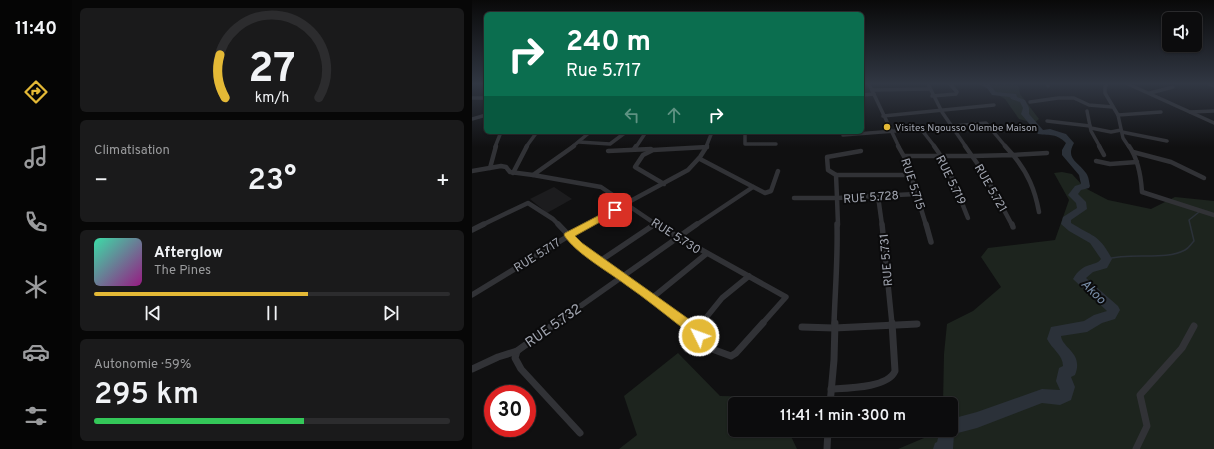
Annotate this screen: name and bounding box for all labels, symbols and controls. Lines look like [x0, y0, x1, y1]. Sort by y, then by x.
map controls [1162, 12, 1202, 52]
button: sound [1162, 12, 1202, 52]
text: 11:40 [15, 18, 57, 41]
text: 240 m [566, 25, 651, 61]
icon: right [500, 28, 552, 80]
text: 27 [248, 44, 296, 97]
text: Rue 5.717 [566, 60, 641, 83]
icon: directions [22, 78, 50, 106]
text: km/h [255, 89, 289, 107]
icon: left [621, 104, 643, 126]
icon: ahead [663, 104, 685, 126]
icon: right [705, 104, 727, 126]
marker: Visites Ngousso Olembe Maison [882, 122, 892, 132]
place label: Visites Ngousso Olembe Maison [895, 122, 1037, 135]
icon: music [22, 143, 50, 171]
text: Climatisation [94, 143, 170, 159]
street label: RUE 5.719 [931, 153, 969, 208]
street label: RUE 5.715 [896, 156, 928, 212]
street label: RUE 5.721 [970, 162, 1010, 215]
text: 23° [248, 163, 296, 200]
text: − [94, 168, 108, 195]
text: + [436, 168, 450, 195]
street label: RUE 5.728 [843, 188, 899, 208]
pin [598, 193, 632, 227]
icon: arrive [604, 199, 626, 221]
icon: phone [22, 208, 50, 236]
street label: RUE 5.730 [647, 215, 703, 258]
street label: RUE 5.731 [877, 233, 897, 287]
street label: RUE 5.717 [511, 235, 564, 276]
text: Afterglow [154, 244, 223, 263]
text: The Pines [154, 263, 211, 279]
icon: climate [22, 273, 50, 301]
water label: Akoo [1077, 277, 1108, 308]
street label: RUE 5.732 [522, 301, 585, 352]
icon: previous [142, 302, 164, 324]
icon: pause [261, 302, 283, 324]
icon: next [380, 302, 402, 324]
position arrow [678, 315, 720, 357]
icon: car [22, 338, 50, 366]
text: Autonomie · 59% [94, 357, 191, 373]
text: 295 km [94, 377, 199, 414]
speed limit sign: 30 [484, 385, 536, 437]
icon: filters [22, 402, 50, 430]
text: 11:41 · 1 min · 300 m [780, 407, 906, 426]

